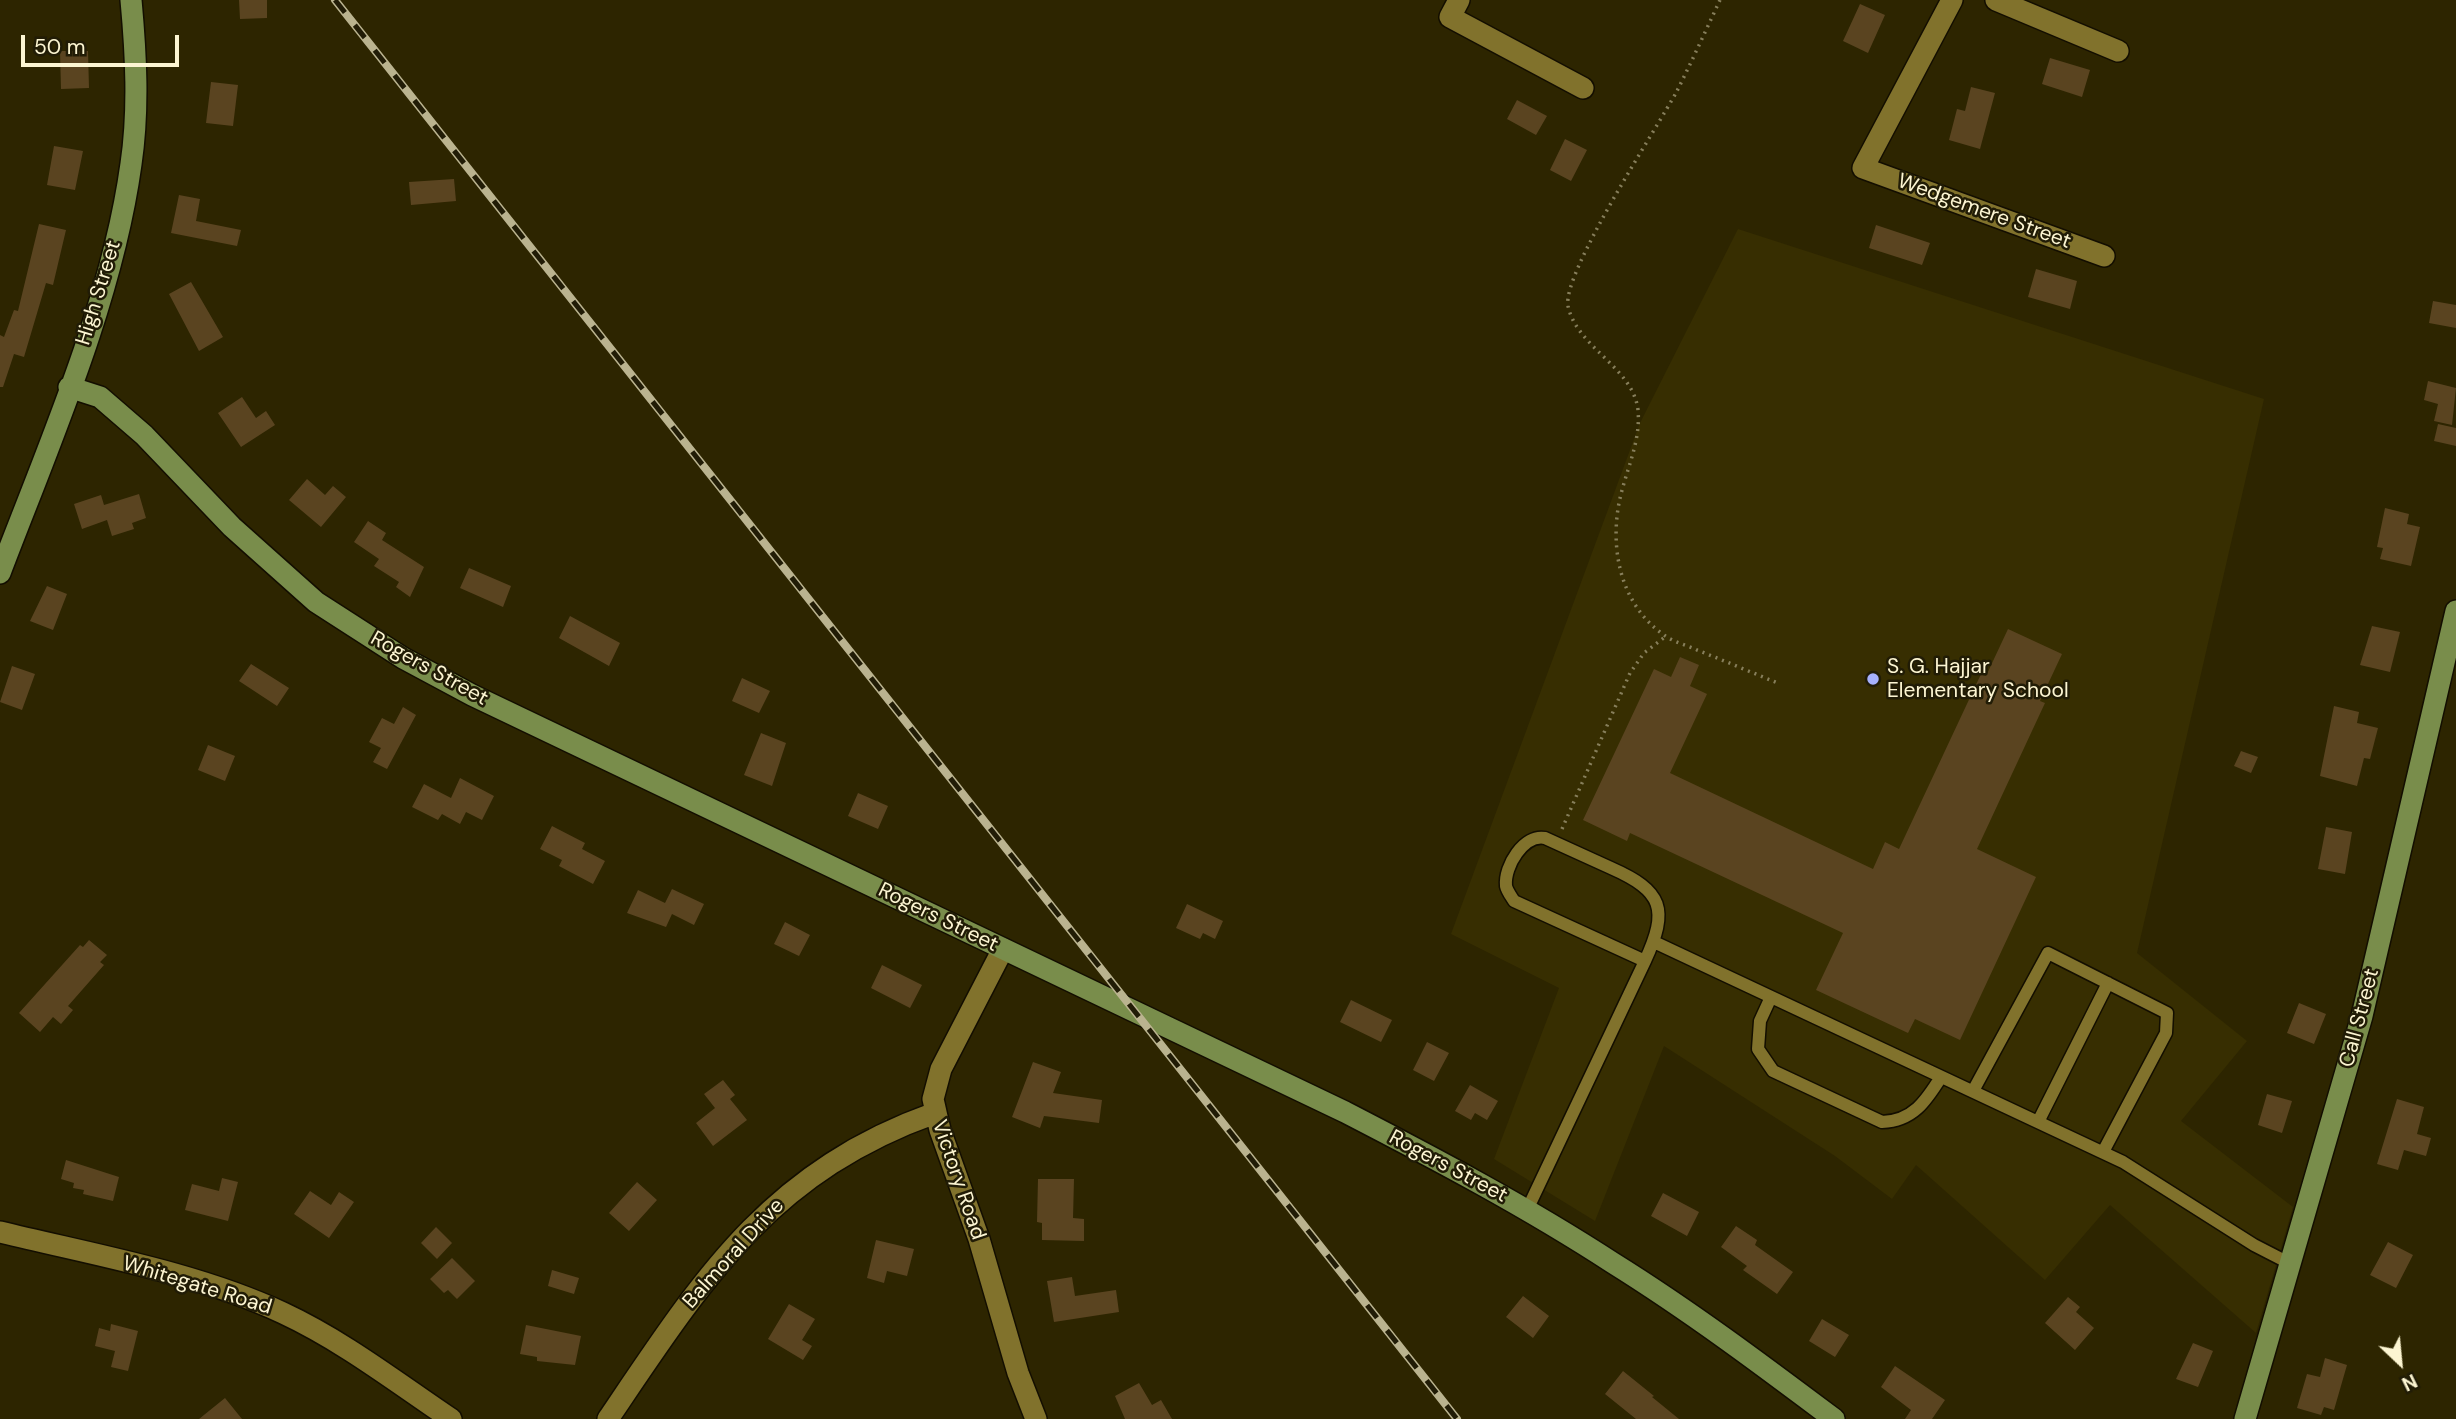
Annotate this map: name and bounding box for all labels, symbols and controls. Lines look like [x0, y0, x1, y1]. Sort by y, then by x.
scale bar [24, 21, 182, 65]
text: 50 m [34, 33, 85, 61]
street label: Wedgemere Street [1894, 169, 2074, 255]
street label: High Street [71, 238, 127, 348]
street label: Rogers Street [366, 626, 492, 712]
place label: S. G. Hajjar Elementary School [1887, 654, 2069, 704]
marker: S. G. Hajjar Elementary School [1865, 671, 1881, 687]
street label: Rogers Street [874, 878, 1002, 958]
street label: Call Street [2335, 966, 2385, 1070]
street label: Victory Road [926, 1117, 990, 1243]
street label: Rogers Street [1384, 1125, 1512, 1209]
street label: Balmoral Drive [678, 1194, 790, 1314]
street label: Whitegate Road [119, 1251, 275, 1321]
north arrow [2365, 1328, 2435, 1398]
text: N [2398, 1368, 2421, 1397]

